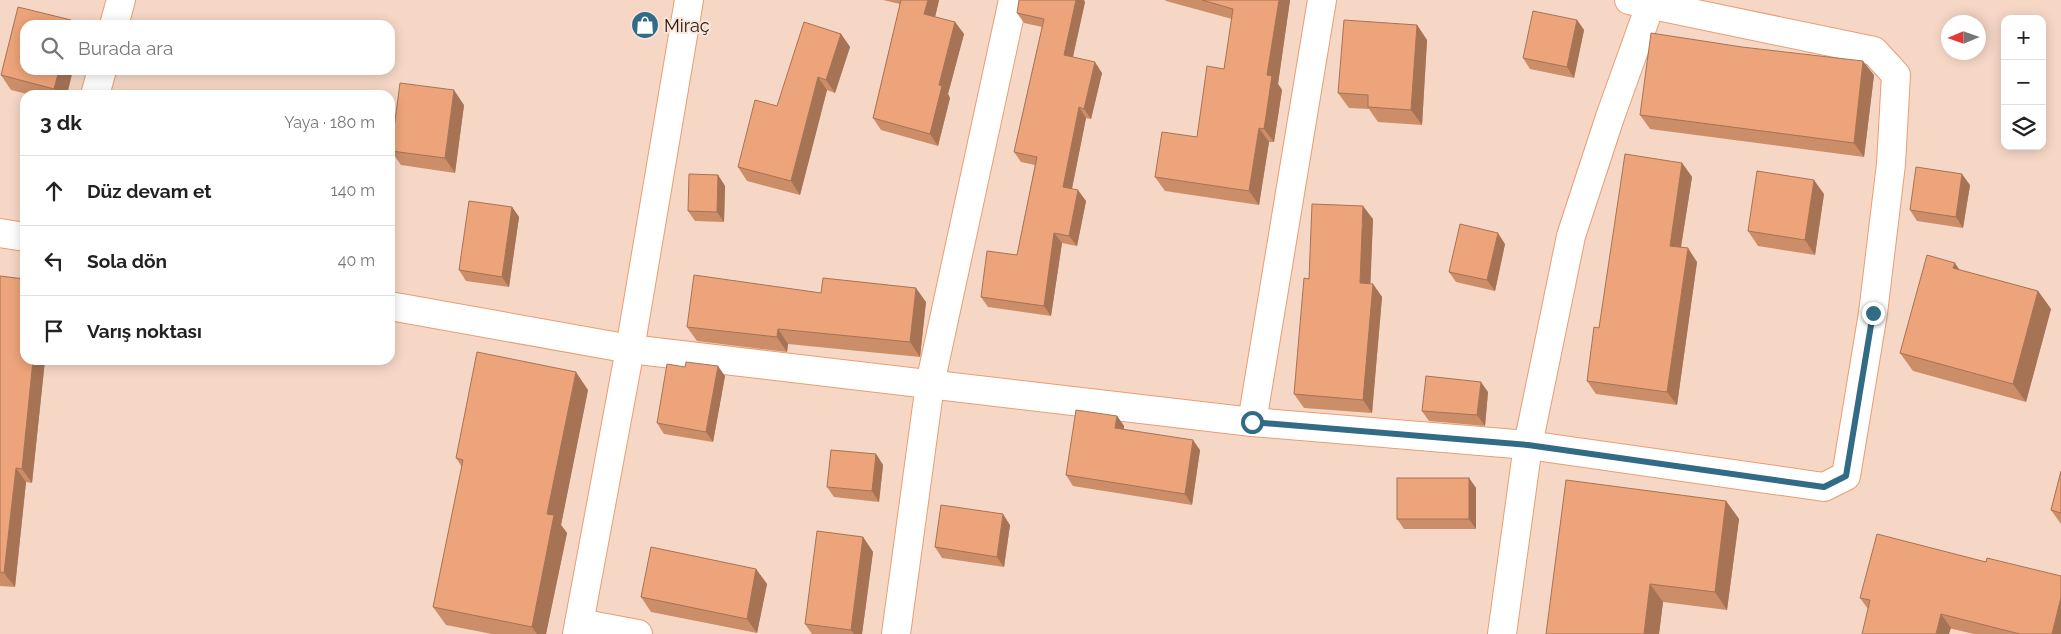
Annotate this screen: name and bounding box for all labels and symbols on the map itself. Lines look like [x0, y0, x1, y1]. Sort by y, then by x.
shop icon: Miraç [630, 10, 660, 40]
place label: Miraç [664, 15, 710, 36]
north arrow [1941, 15, 1986, 60]
route end [1862, 302, 1885, 325]
route start [1241, 411, 1264, 434]

